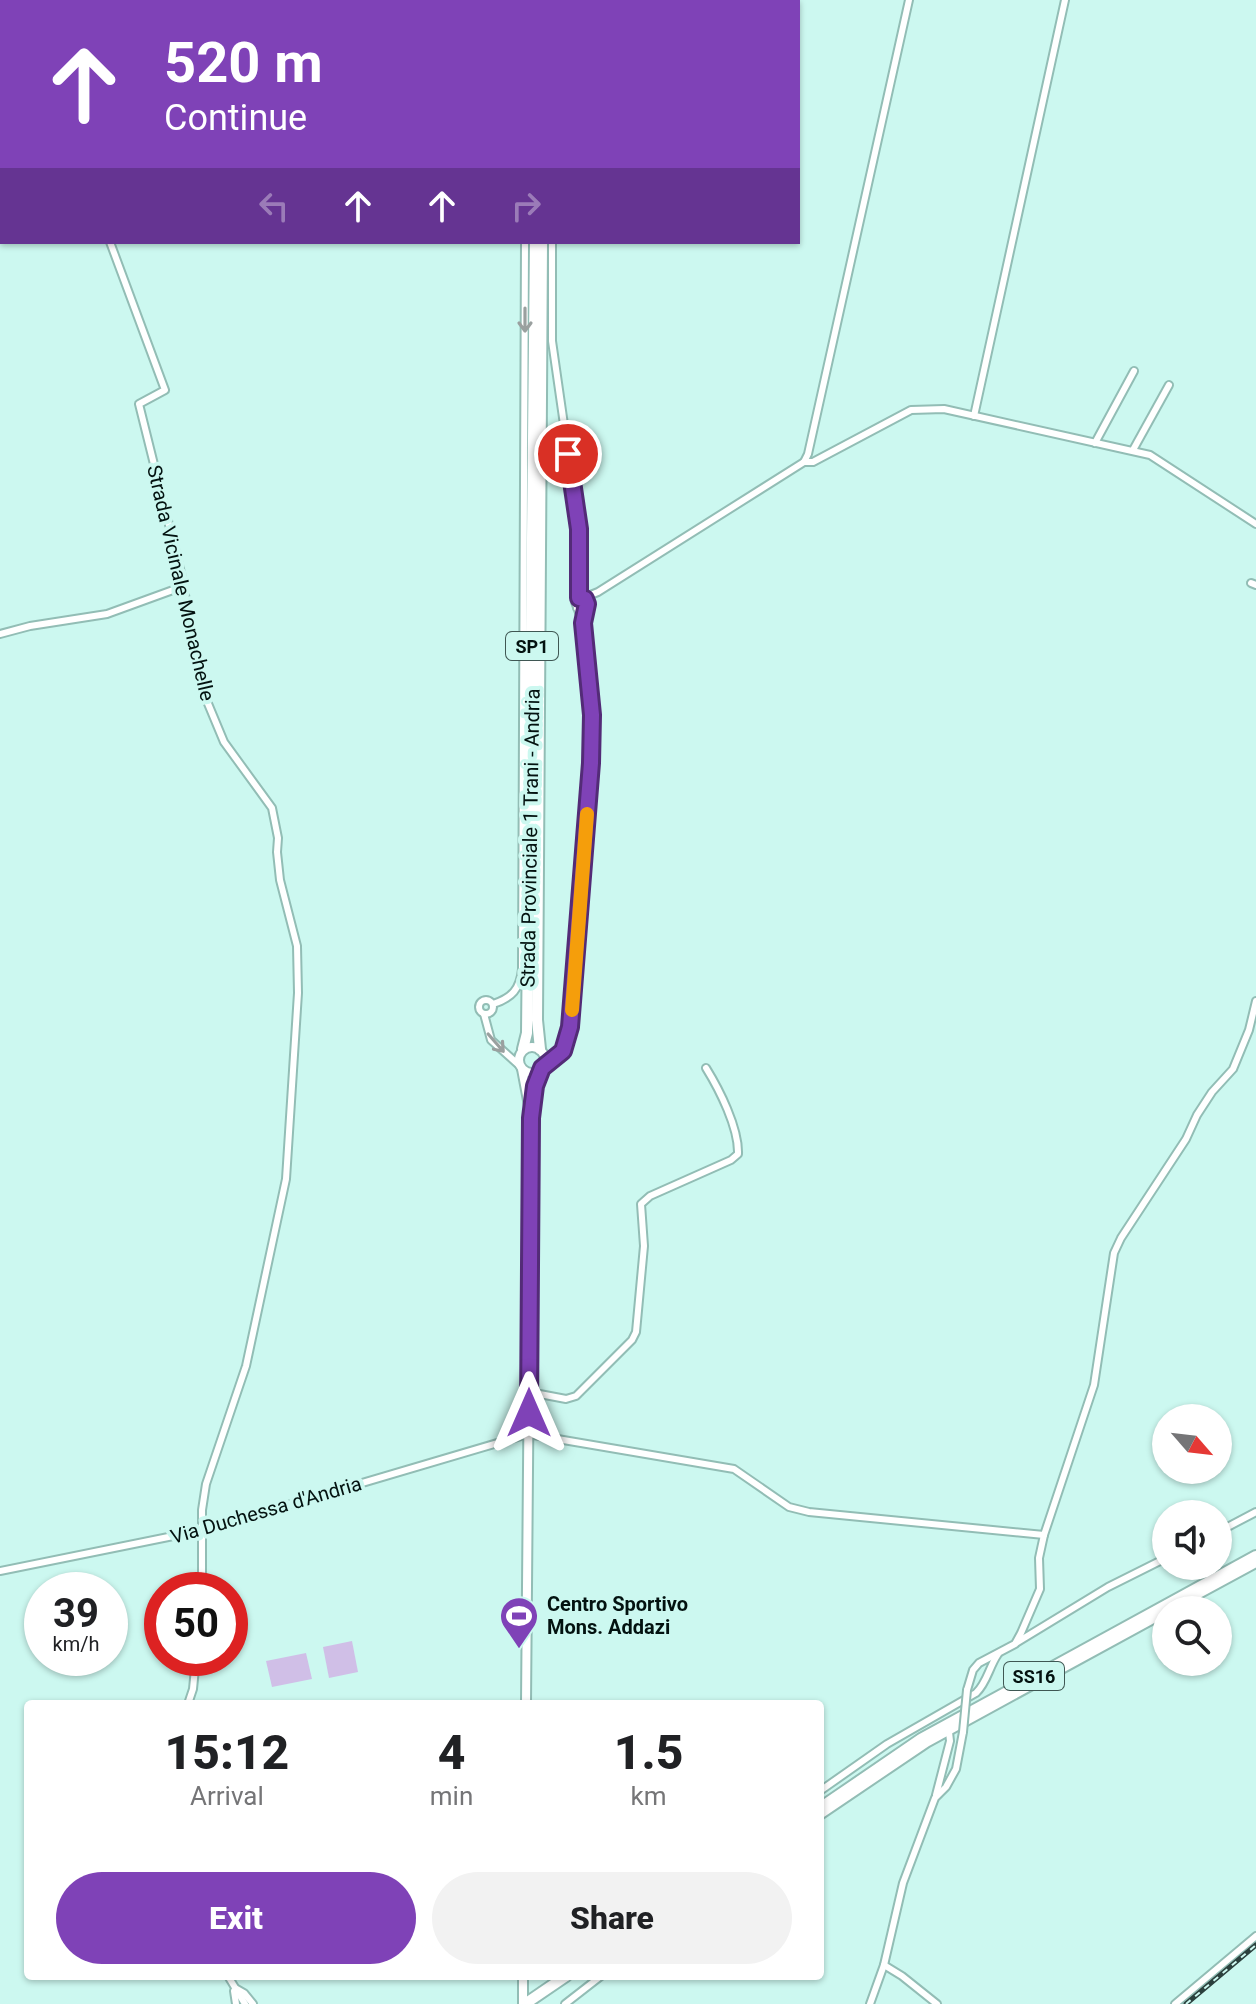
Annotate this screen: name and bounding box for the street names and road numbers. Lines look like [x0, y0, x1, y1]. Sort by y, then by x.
street label: Strada Vicinale Monachelle [142, 463, 220, 703]
road number: SP1 [506, 632, 558, 660]
street label: Strada Provinciale 1 Trani - Andria [515, 688, 545, 988]
street label: Via Duchessa d'Andria [168, 1471, 364, 1549]
road number: SS16 [1004, 1662, 1064, 1690]

